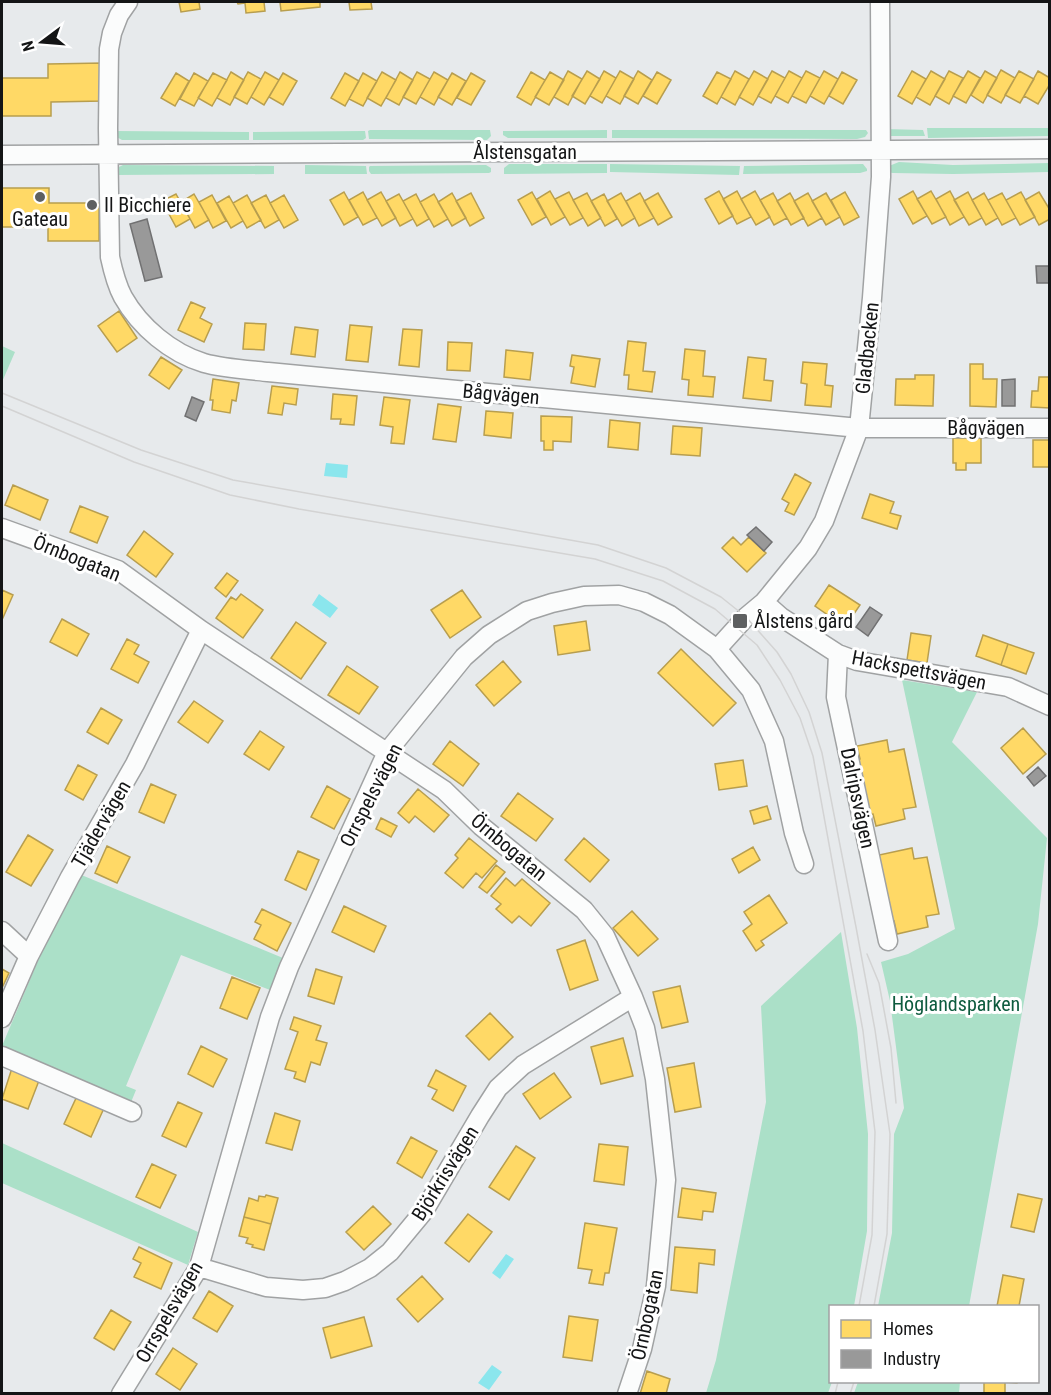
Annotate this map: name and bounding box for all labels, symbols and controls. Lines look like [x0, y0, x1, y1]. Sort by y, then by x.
north arrow [12, 12, 72, 72]
text: N [18, 39, 39, 53]
street label: Ålstensgatan [473, 140, 577, 164]
marker: Gateau [33, 190, 47, 204]
place label: Il Bicchiere [104, 193, 191, 217]
marker: Il Bicchiere [85, 198, 99, 212]
place label: Gateau [12, 207, 68, 231]
street label: Gladbacken [850, 301, 884, 395]
street label: Bågvägen [461, 379, 541, 409]
street label: Bågvägen [947, 416, 1025, 440]
street label: Örnbogatan [30, 530, 124, 586]
place label: Ålstens gård [754, 609, 853, 633]
marker: Ålstens gård [731, 612, 749, 630]
street label: Hackspettsvägen [850, 645, 988, 695]
street label: Orrspelsvägen [335, 739, 407, 851]
street label: Dalripsvägen [836, 746, 880, 850]
street label: Tjädervägen [66, 776, 136, 872]
street label: Örnbogatan [466, 808, 552, 886]
park label: Höglandsparken [892, 992, 1020, 1016]
street label: Björkrisvägen [406, 1121, 484, 1225]
street label: Orrspelsvägen [130, 1257, 208, 1367]
street label: Örnbogatan [626, 1267, 668, 1363]
legend [829, 1305, 1039, 1383]
text: Homes [883, 1318, 933, 1339]
text: Industry [883, 1348, 941, 1369]

